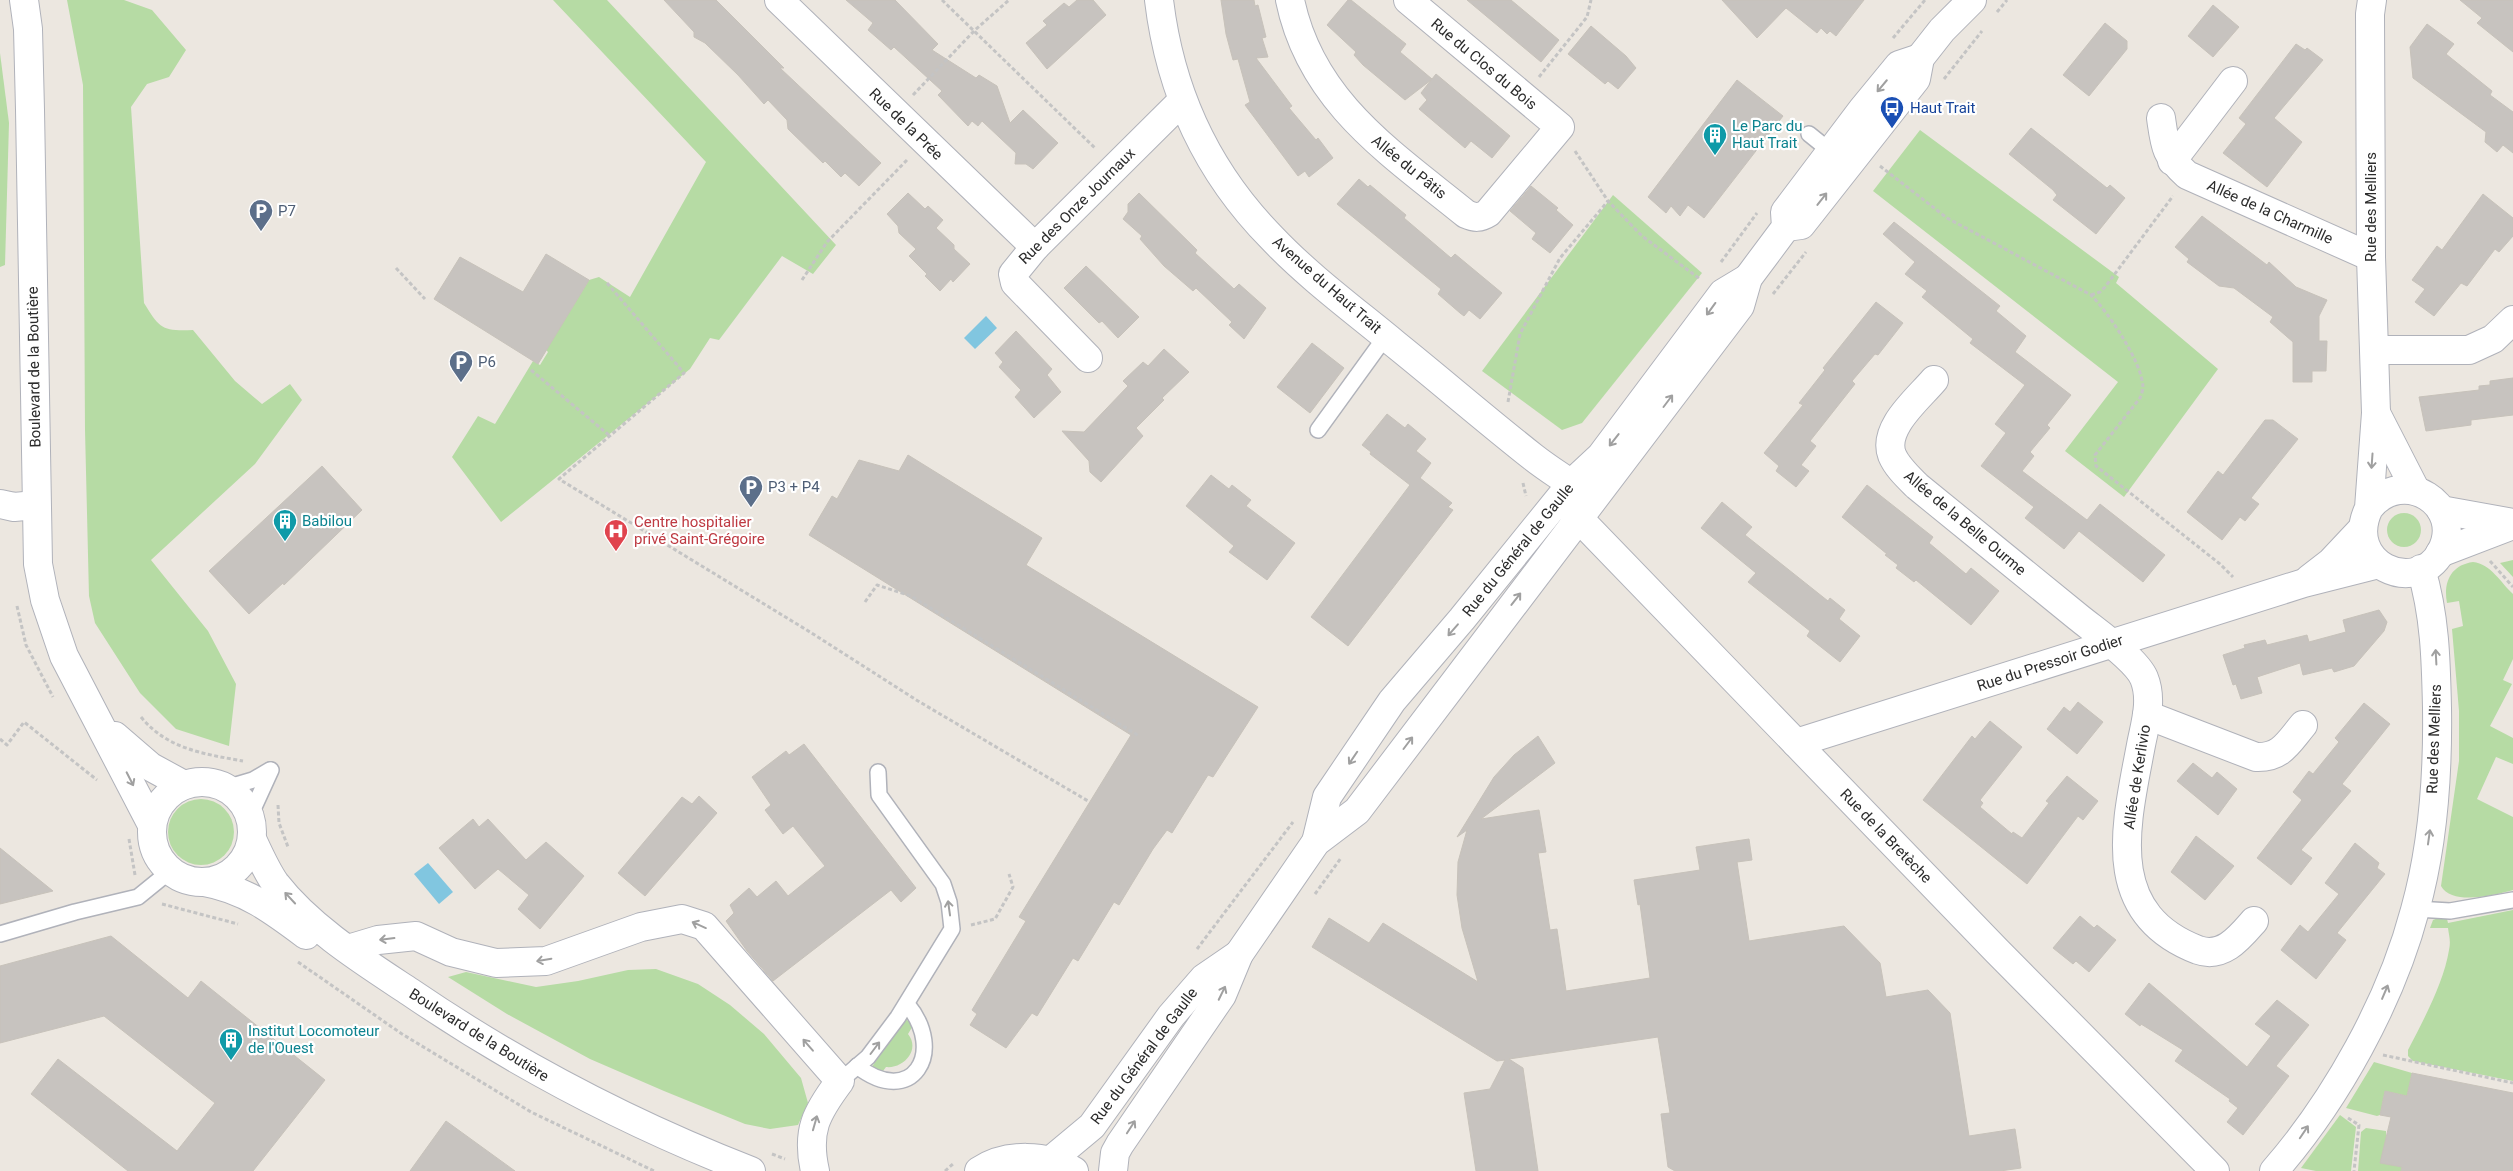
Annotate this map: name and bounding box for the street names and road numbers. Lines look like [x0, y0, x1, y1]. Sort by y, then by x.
street label: Rue du Clos du Bois [1427, 14, 1541, 114]
street label: Rue de la Prée [866, 84, 947, 164]
street label: Allée du Pâtis [1368, 131, 1450, 203]
street label: Rue des Onze Journaux [1015, 144, 1139, 268]
street label: Rue des Melliers [2362, 152, 2380, 262]
street label: Allée de la Charmille [2204, 176, 2336, 248]
street label: Avenue du Haut Trait [1269, 233, 1385, 337]
street label: Boulevard de la Boutière [24, 286, 44, 448]
street label: Allée de la Belle Ourme [1900, 467, 2030, 579]
street label: Rue du Général de Gaulle [1459, 480, 1577, 620]
street label: Rue du Pressoir Godier [1975, 631, 2125, 695]
street label: Rue des Melliers [2423, 684, 2445, 794]
street label: Allée de Kerlivio [2120, 723, 2154, 831]
street label: Rue de la Bretèche [1836, 785, 1936, 887]
street label: Rue du Général de Gaulle [1087, 984, 1201, 1128]
street label: Boulevard de la Boutière [406, 985, 552, 1085]

